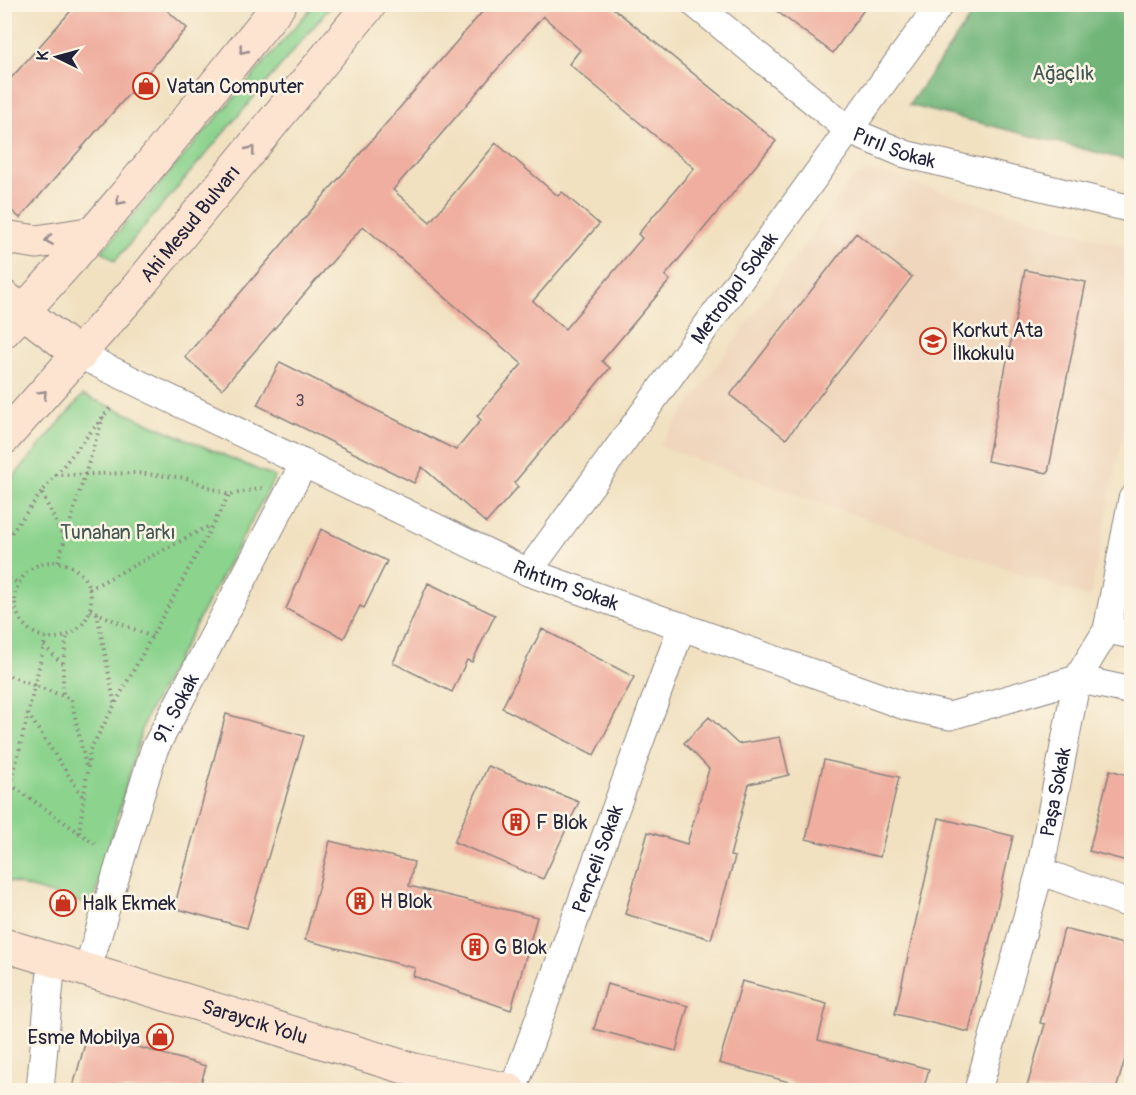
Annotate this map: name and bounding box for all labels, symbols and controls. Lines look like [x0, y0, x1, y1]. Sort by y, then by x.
north arrow [27, 27, 87, 87]
one-way arrow [239, 43, 250, 54]
text: K [33, 50, 53, 61]
park label: Ağaçlık [1032, 61, 1094, 86]
shop icon: Vatan Computer [131, 71, 161, 101]
place label: Vatan Computer [166, 74, 304, 99]
street label: Pırıl Sokak [849, 122, 939, 174]
one-way arrow [243, 145, 254, 156]
street label: Ahi Mesud Bulvarı [135, 160, 246, 288]
one-way arrow [116, 194, 127, 205]
street label: Metrolpol Sokak [686, 227, 784, 349]
one-way arrow [44, 233, 54, 246]
place label: Korkut Ata İlkokulu [952, 318, 1043, 366]
school or university icon: Korkut Ata İlkokulu [918, 326, 948, 356]
one-way arrow [36, 390, 47, 401]
house number: 3 [296, 391, 305, 411]
park label: Tunahan Parkı [60, 520, 176, 545]
street label: Rıhtım Sokak [509, 555, 623, 616]
street label: 91. Sokak [148, 669, 205, 748]
street label: Paşa Sokak [1035, 745, 1077, 839]
street label: Pençeli Sokak [567, 801, 629, 916]
building icon: F Blok [501, 807, 531, 837]
place label: F Blok [536, 810, 588, 835]
building icon: H Blok [345, 886, 375, 916]
shop icon: Halk Ekmek [48, 888, 78, 918]
place label: H Blok [380, 889, 433, 914]
place label: Halk Ekmek [82, 891, 177, 916]
building icon: G Blok [460, 932, 490, 962]
place label: G Blok [494, 935, 547, 960]
street label: Saraycık Yolu [198, 994, 311, 1050]
shop icon: Esme Mobilya [145, 1022, 175, 1052]
place label: Esme Mobilya [28, 1025, 140, 1050]

